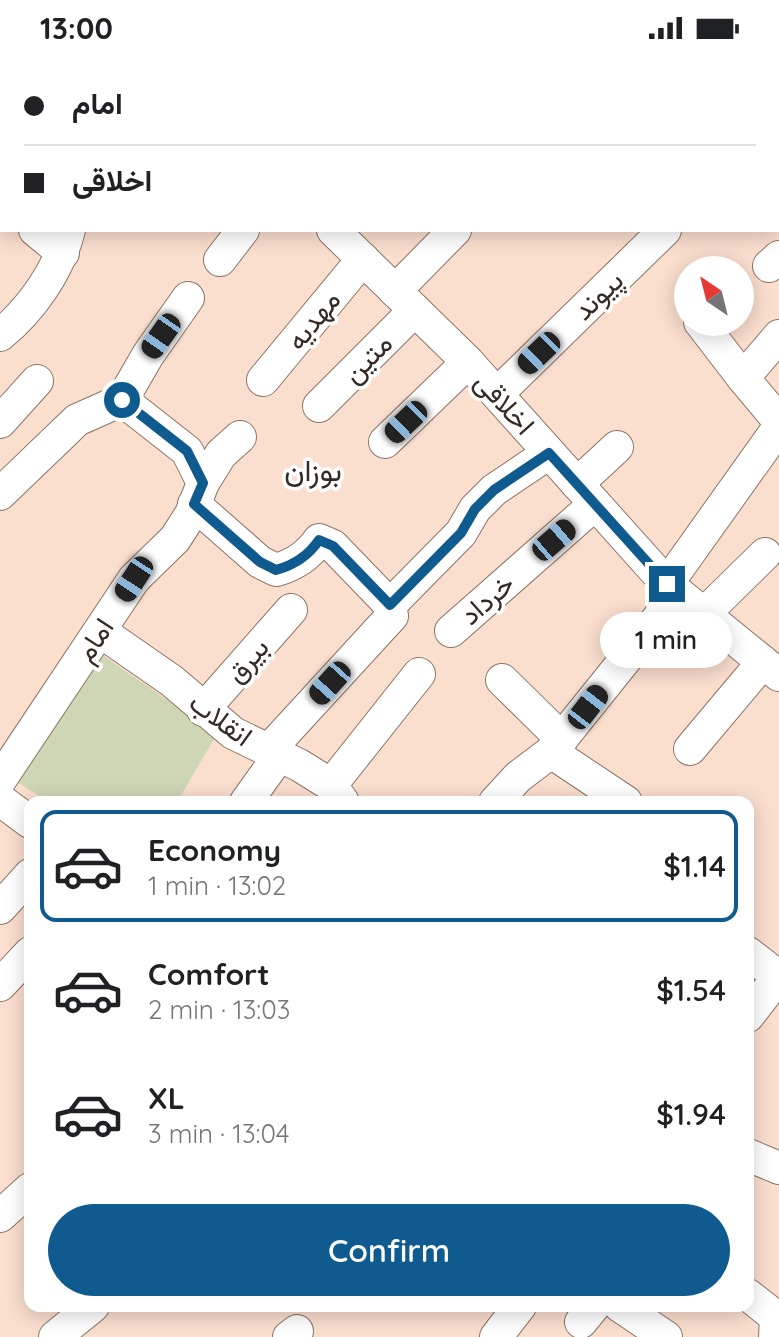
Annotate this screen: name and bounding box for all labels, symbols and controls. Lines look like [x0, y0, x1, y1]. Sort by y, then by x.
text: 13:00 [40, 9, 113, 47]
text: امام [72, 84, 123, 122]
text: اخلاقی [72, 161, 152, 199]
north arrow [674, 256, 754, 336]
map controls [674, 256, 754, 336]
street label: پیوند [565, 262, 632, 328]
street label: مهدیه [278, 283, 348, 357]
car [137, 309, 185, 363]
street label: متین [334, 325, 399, 390]
car [513, 328, 565, 378]
street label: اخلاقی [468, 364, 543, 442]
route start [104, 382, 140, 418]
car [380, 397, 432, 447]
district label: بوزان [284, 451, 342, 489]
car [528, 515, 580, 565]
car [111, 552, 157, 606]
street label: خرداد [452, 566, 522, 632]
route end [649, 566, 685, 602]
street label: امام [67, 611, 122, 669]
callout: 1 min [601, 612, 733, 668]
text: 1 min [635, 623, 697, 656]
street label: بیرق [217, 630, 277, 690]
car [305, 657, 355, 709]
car [564, 681, 612, 733]
street label: انقلاب [183, 684, 260, 753]
icon: car [52, 830, 124, 902]
text: Economy [148, 831, 281, 869]
text: $1.14 [663, 847, 726, 885]
text: 1 min · 13:02 [148, 869, 286, 902]
icon: car [52, 954, 124, 1026]
text: Comfort [148, 955, 269, 993]
text: $1.54 [656, 971, 726, 1009]
text: 2 min · 13:03 [148, 993, 290, 1026]
icon: car [52, 1078, 124, 1150]
text: XL [148, 1079, 185, 1117]
text: $1.94 [656, 1095, 726, 1133]
text: 3 min · 13:04 [148, 1117, 290, 1150]
button: Confirm [48, 1204, 730, 1296]

